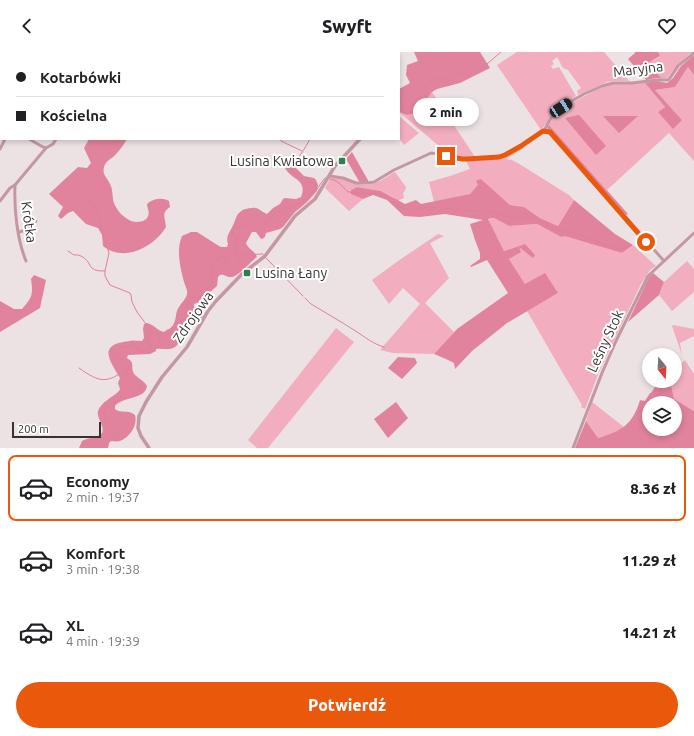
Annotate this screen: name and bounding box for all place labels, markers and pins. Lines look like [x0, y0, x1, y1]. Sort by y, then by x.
place label: Lusina Kwiatowa [230, 153, 334, 169]
marker: Lusina Kwiatowa [337, 156, 347, 166]
place label: Lusina Łany [255, 265, 327, 281]
marker: Lusina Łany [242, 268, 252, 278]

